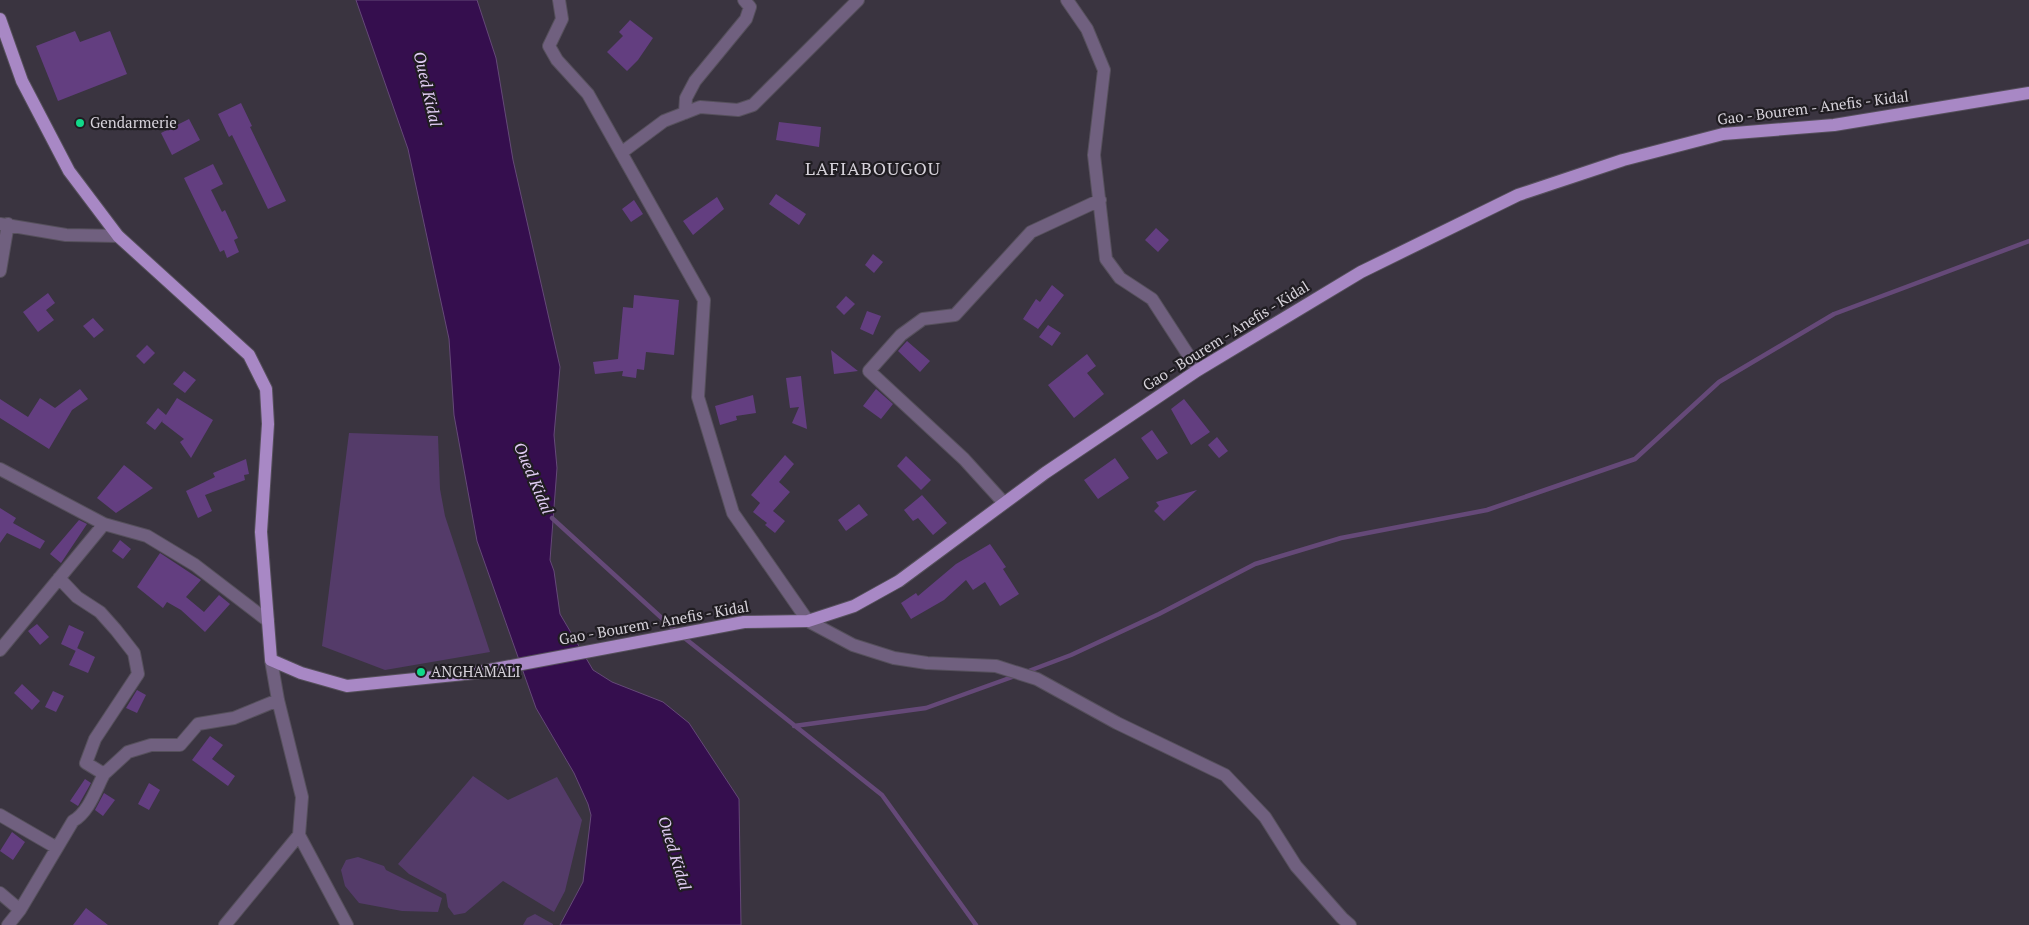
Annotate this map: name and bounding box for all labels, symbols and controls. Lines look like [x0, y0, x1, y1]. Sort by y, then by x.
water label: Oued Kidal [409, 49, 447, 129]
street label: Gao - Bourem - Anefis - Kidal [1716, 85, 1910, 129]
place label: Gendarmerie [90, 112, 177, 132]
marker: Gendarmerie [74, 117, 86, 129]
district label: LAFIABOUGOU [805, 156, 941, 180]
street label: Gao - Bourem - Anefis - Kidal [1139, 276, 1312, 395]
water label: Oued Kidal [509, 438, 559, 518]
street label: Gao - Bourem - Anefis - Kidal [557, 595, 750, 649]
place label: ANGHAMALI [431, 661, 520, 681]
marker: ANGHAMALI [415, 666, 427, 678]
water label: Oued Kidal [653, 813, 697, 893]

